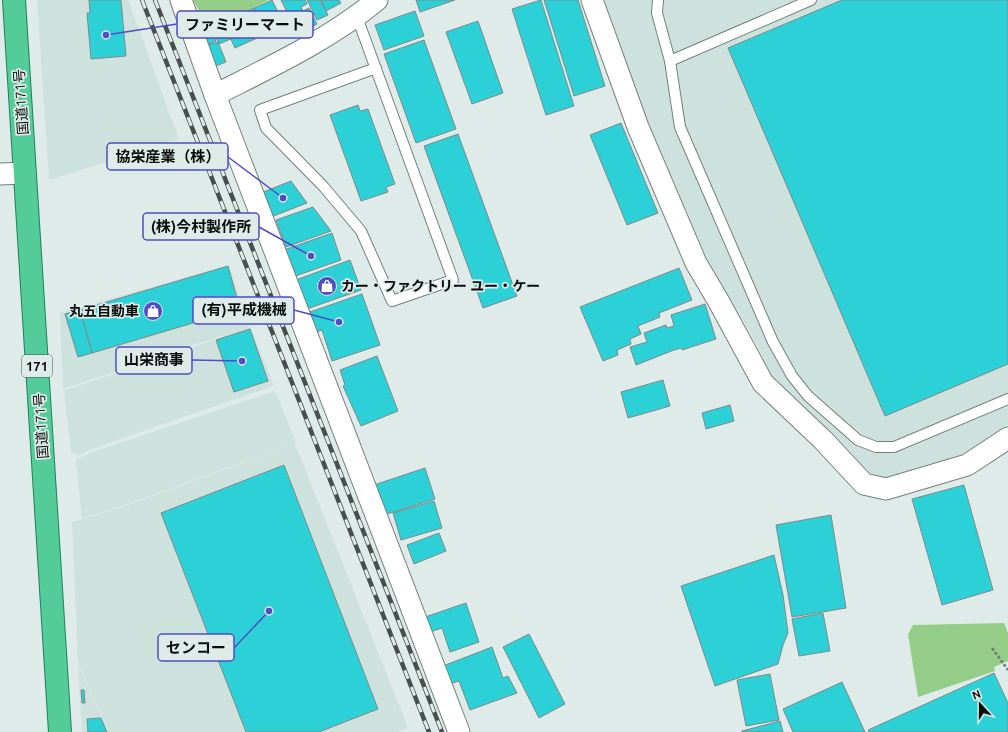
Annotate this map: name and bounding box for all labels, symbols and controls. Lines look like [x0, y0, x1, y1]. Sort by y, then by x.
callout: ファミリーマート [177, 11, 313, 38]
text: ファミリーマート [185, 16, 305, 33]
street label: 国道171号 [11, 69, 31, 135]
callout: 協栄産業（株） [107, 143, 228, 170]
text: 協栄産業（株） [115, 148, 221, 165]
callout: (株)今村製作所 [143, 213, 259, 240]
text: (株)今村製作所 [151, 218, 251, 235]
shop icon: カー・ファクトリー ユー・ケー [316, 275, 338, 297]
place label: カー・ファクトリー ユー・ケー [341, 278, 540, 294]
callout: (有)平成機械 [193, 297, 294, 324]
shop icon: 丸五自動車 [142, 300, 164, 322]
text: (有)平成機械 [201, 301, 287, 318]
place label: 丸五自動車 [69, 303, 139, 319]
callout: 山栄商事 [116, 347, 192, 374]
text: 山栄商事 [124, 351, 184, 368]
road number: 171 [22, 355, 52, 377]
street label: 国道171号 [31, 393, 51, 459]
callout: センコー [158, 634, 234, 661]
text: センコー [166, 639, 226, 656]
north arrow [960, 684, 1000, 724]
text: N [970, 688, 982, 702]

